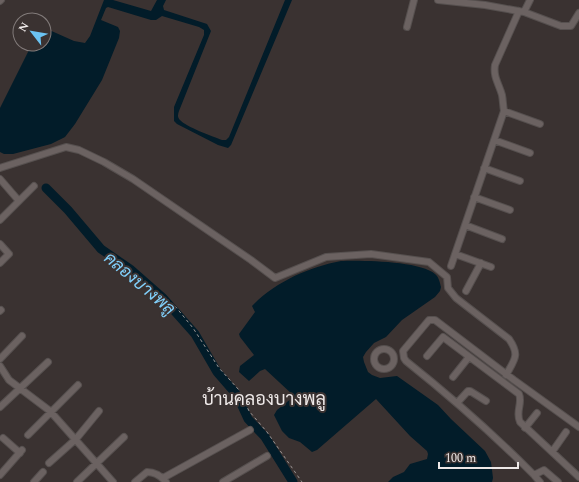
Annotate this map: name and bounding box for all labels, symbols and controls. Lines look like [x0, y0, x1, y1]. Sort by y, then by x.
north arrow [12, 12, 52, 52]
text: N [14, 19, 33, 35]
water label: คลองบางพลู [98, 246, 181, 322]
district label: บ้านคลองบางพลู [202, 386, 326, 413]
scale bar [439, 444, 518, 470]
text: 100 m [445, 449, 476, 468]

